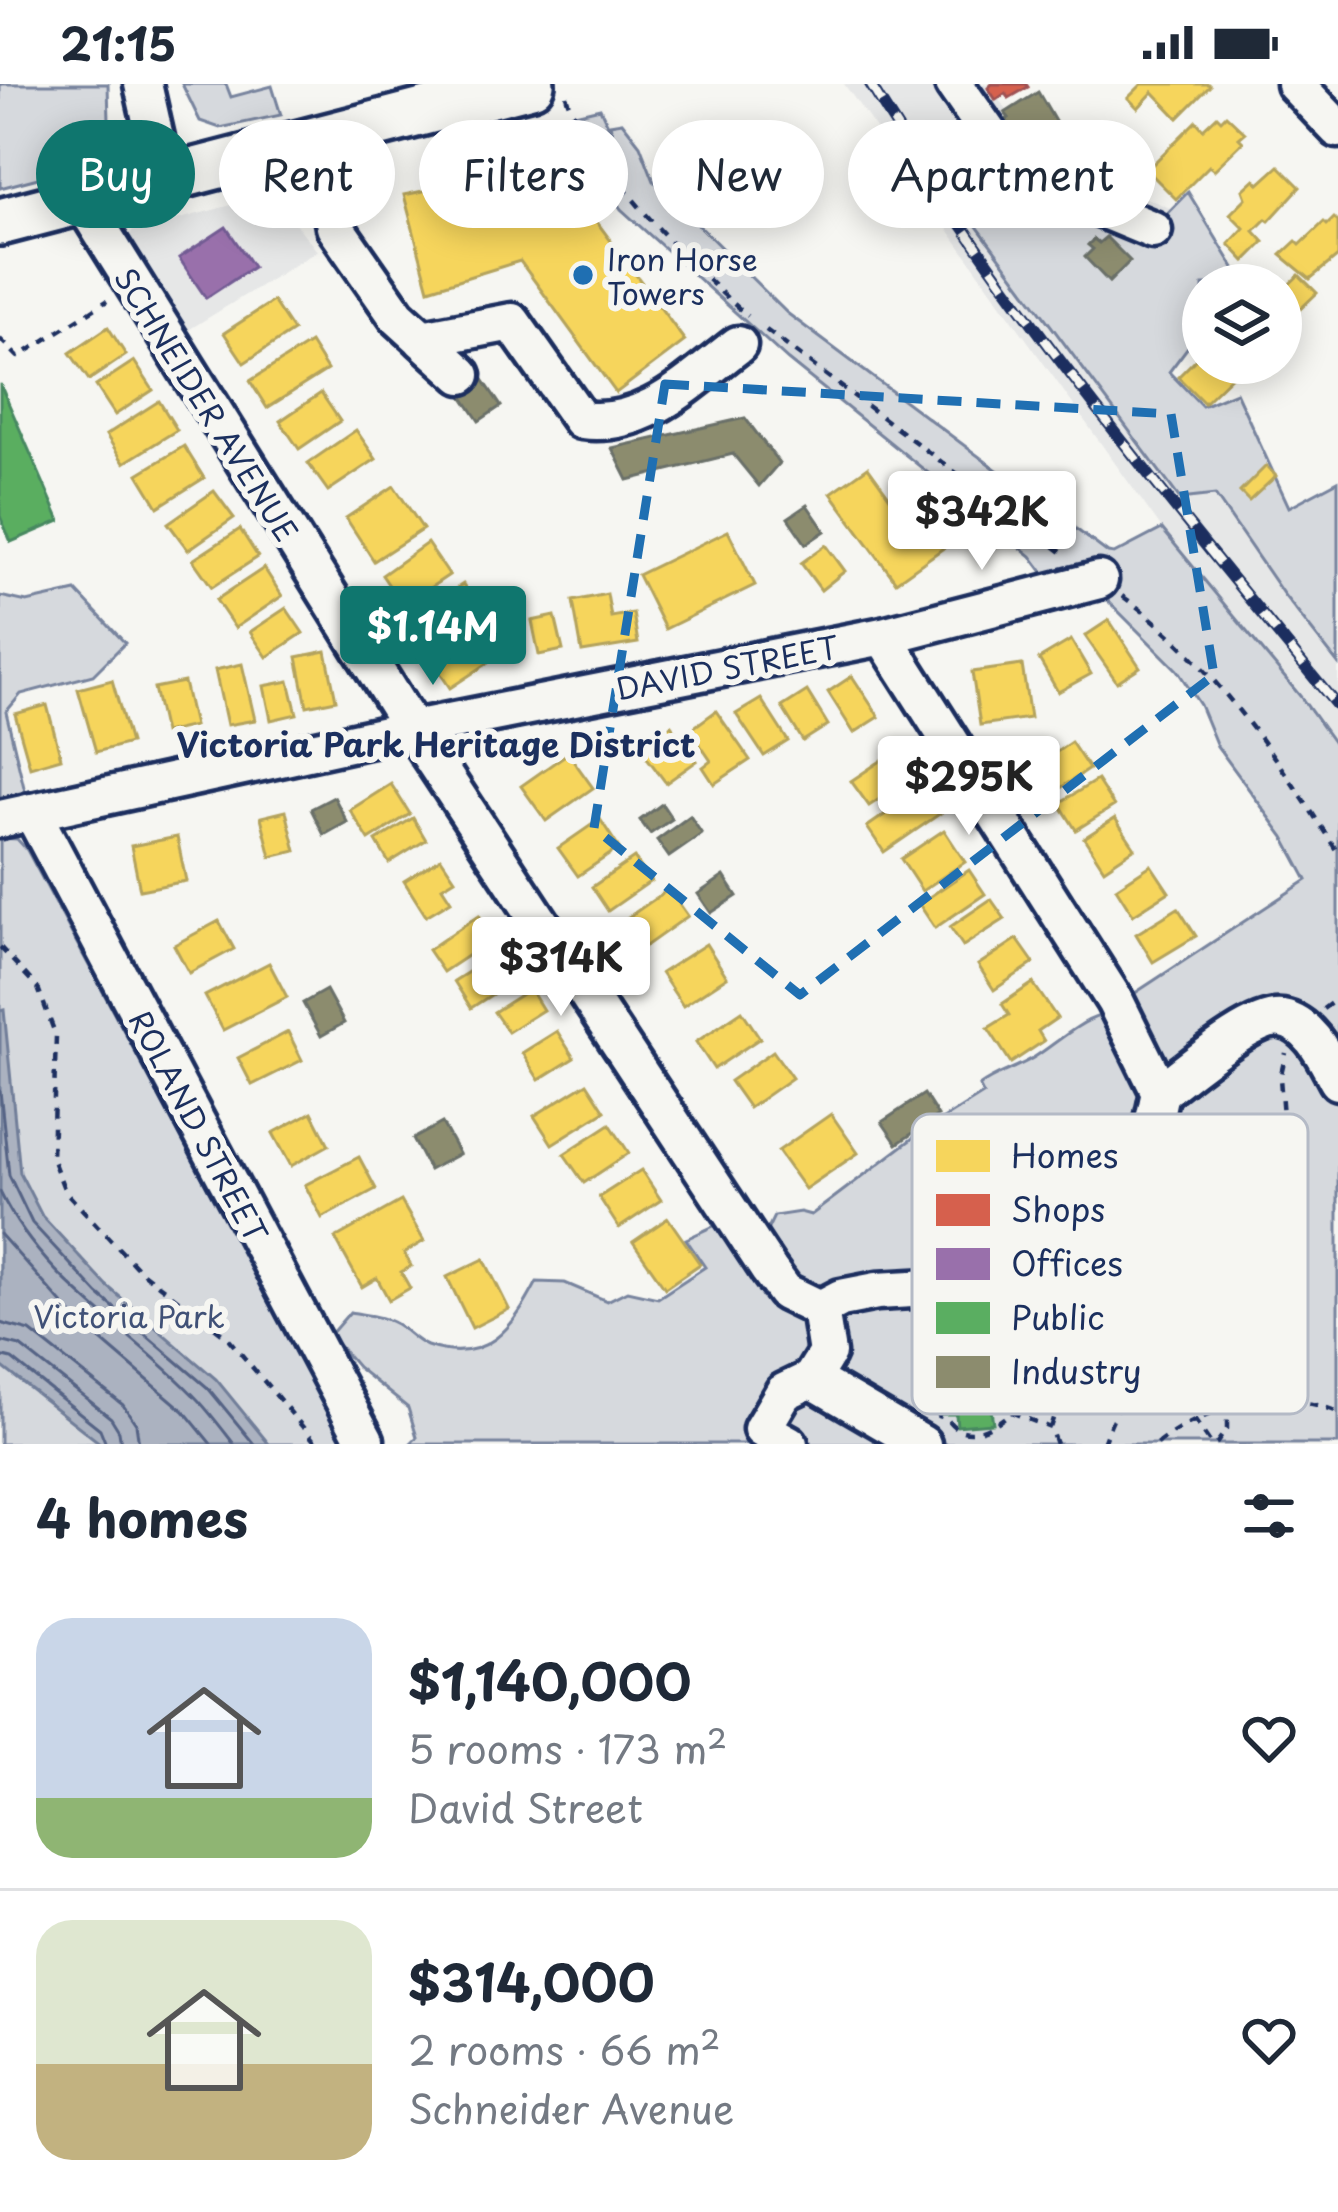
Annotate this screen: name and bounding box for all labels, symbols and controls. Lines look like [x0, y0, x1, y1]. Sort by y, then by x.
text: 21:15 [60, 8, 177, 76]
chip: Buy [36, 120, 195, 228]
chip: Rent [219, 120, 395, 228]
chip: Filters [419, 120, 628, 228]
chip: New [652, 120, 824, 228]
chip: Apartment [848, 120, 1156, 228]
place label: Iron Horse Towers [607, 236, 758, 315]
street label: SCHNEIDER AVENUE [104, 258, 310, 550]
marker: Iron Horse Towers [570, 262, 596, 288]
map controls [1182, 264, 1302, 384]
button: layers [1182, 264, 1302, 384]
pin: $342K [898, 471, 1066, 573]
text: $342K [915, 480, 1049, 539]
pin: $1.14M [335, 586, 531, 688]
text: $1.14M [367, 595, 499, 654]
street label: DAVID STREET [612, 623, 842, 711]
district label: Victoria Park Heritage District [176, 718, 696, 768]
pin: $295K [885, 736, 1053, 838]
text: $295K [905, 745, 1033, 804]
pin: $314K [477, 917, 645, 1019]
text: $314K [499, 926, 623, 985]
street label: ROLAND STREET [119, 1002, 279, 1250]
legend [912, 1114, 1308, 1414]
text: Homes [1011, 1129, 1118, 1179]
text: Shops [1011, 1183, 1105, 1233]
text: Offices [1011, 1237, 1123, 1287]
text: Public [1011, 1291, 1105, 1341]
park label: Victoria Park [33, 1293, 225, 1338]
text: Industry [1011, 1345, 1142, 1395]
text: 4 homes [36, 1478, 248, 1555]
icon: filters [1236, 1483, 1302, 1549]
text: $1,140,000 [408, 1641, 691, 1718]
icon: home [132, 1666, 276, 1810]
icon: heart [1236, 1705, 1302, 1771]
text: 5 rooms · 173 m² [408, 1718, 727, 1777]
text: David Street [408, 1777, 643, 1836]
text: $314,000 [408, 1942, 655, 2019]
icon: home [132, 1968, 276, 2112]
icon: heart [1236, 2007, 1302, 2073]
text: 2 rooms · 66 m² [408, 2019, 721, 2078]
text: Schneider Avenue [408, 2078, 734, 2137]

